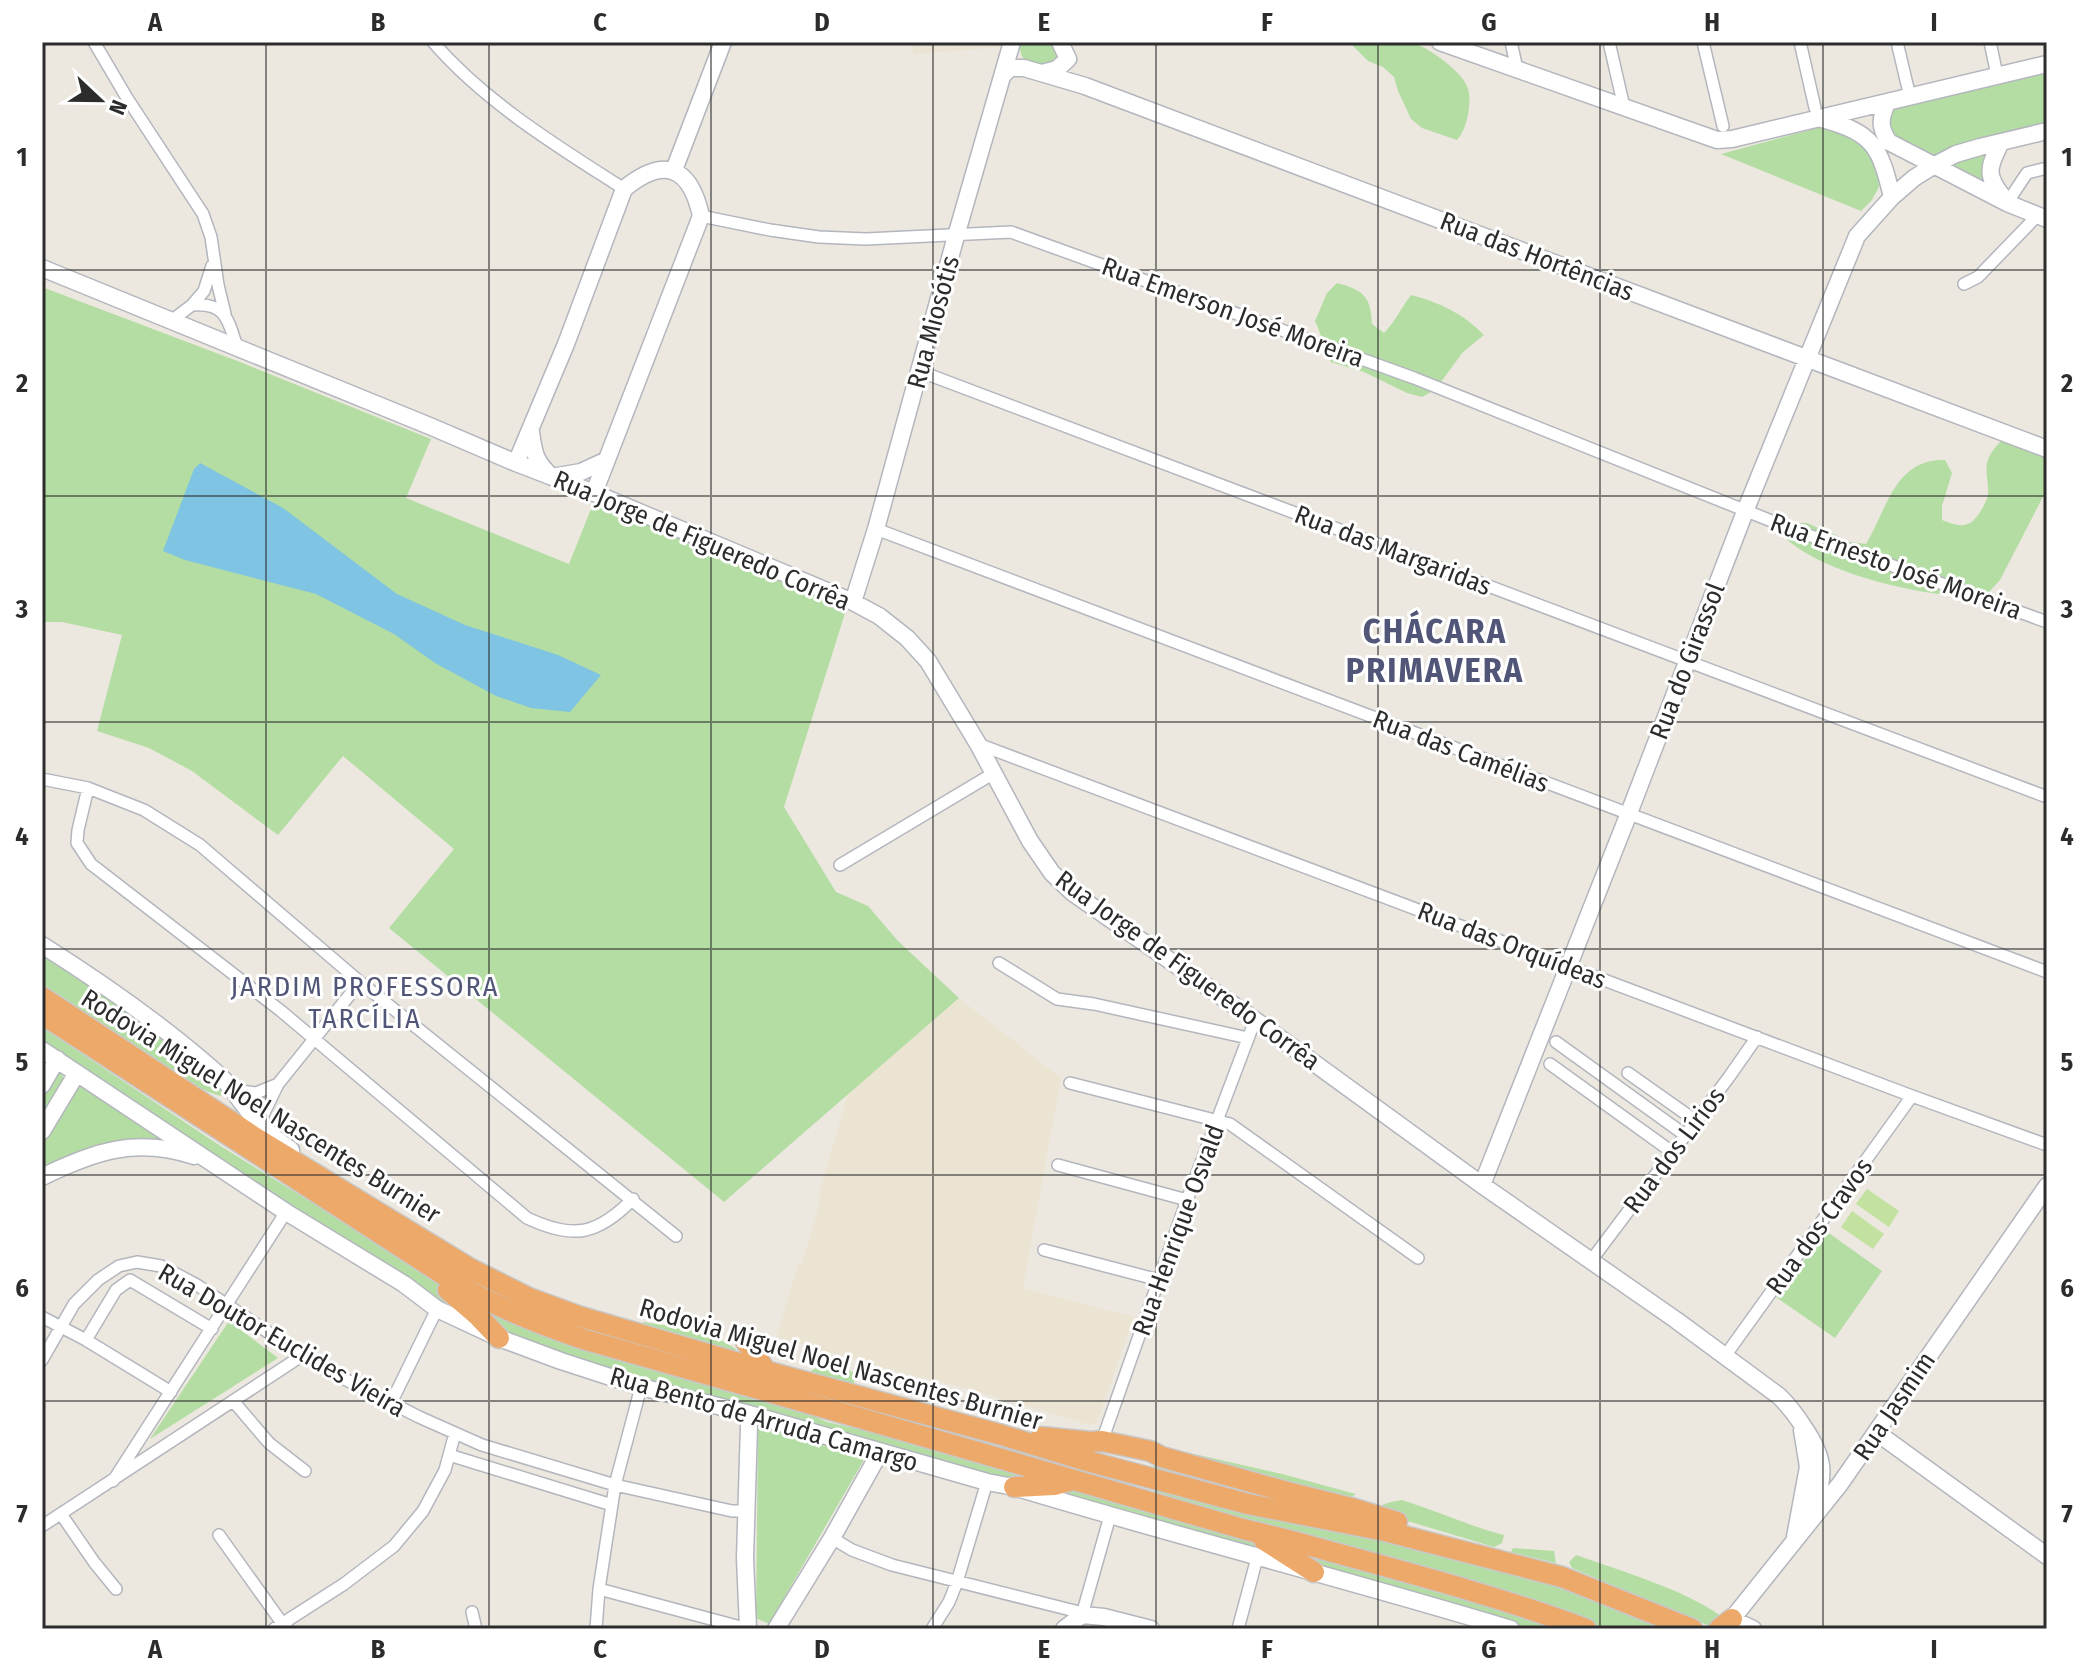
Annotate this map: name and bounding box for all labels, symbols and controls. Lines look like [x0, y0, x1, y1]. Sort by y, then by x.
text: A [147, 7, 163, 38]
text: B [371, 7, 386, 38]
text: C [593, 7, 607, 38]
text: D [814, 7, 830, 38]
text: E [1038, 7, 1050, 38]
text: F [1261, 7, 1273, 38]
text: G [1481, 7, 1497, 38]
text: H [1704, 7, 1720, 38]
text: I [1931, 7, 1938, 38]
north arrow [60, 60, 140, 140]
text: N [103, 96, 133, 118]
text: 1 [17, 142, 28, 173]
text: 1 [2062, 142, 2073, 173]
street label: Rua das Hortências [1436, 205, 1638, 308]
street label: Rua Emerson José Moreira [1098, 251, 1368, 374]
street label: Rua Miosótis [901, 252, 966, 392]
text: 2 [15, 368, 28, 399]
text: 2 [2060, 368, 2073, 399]
street label: Rua Jorge de Figueredo Corrêa [549, 464, 855, 617]
street label: Rua das Margaridas [1290, 499, 1495, 602]
street label: Rua Ernesto José Moreira [1766, 507, 2026, 626]
street label: Rua do Girassol [1643, 578, 1732, 744]
text: 3 [15, 594, 28, 625]
text: 3 [2060, 594, 2073, 625]
district label: CHÁCARA PRIMAVERA [1346, 610, 1524, 691]
street label: Rua das Camélias [1368, 704, 1553, 799]
text: 4 [15, 821, 29, 852]
text: 4 [2060, 821, 2074, 852]
street label: Rua Jorge de Figueredo Corrêa [1049, 864, 1326, 1077]
street label: Rua das Orquídeas [1413, 895, 1610, 996]
district label: JARDIM PROFESSORA TARCÍLIA [230, 970, 500, 1035]
street label: Rodovia Miguel Noel Nascentes Burnier [75, 983, 446, 1230]
text: 5 [16, 1047, 29, 1078]
text: 5 [2061, 1047, 2074, 1078]
street label: Rua dos Lírios [1617, 1081, 1732, 1219]
street label: Rua Henrique Osvald [1126, 1120, 1231, 1340]
street label: Rua dos Cravos [1760, 1152, 1879, 1301]
street label: Rua Doutor Euclides Vieira [153, 1257, 411, 1424]
text: 6 [15, 1273, 29, 1304]
text: 6 [2060, 1273, 2074, 1304]
street label: Rodovia Miguel Noel Nascentes Burnier [636, 1292, 1046, 1437]
street label: Rua Jasmim [1847, 1346, 1942, 1466]
street label: Rua Bento de Arruda Camargo [606, 1361, 921, 1478]
text: 7 [16, 1499, 28, 1530]
text: 7 [2061, 1499, 2073, 1530]
text: A [147, 1634, 163, 1665]
text: B [371, 1634, 386, 1665]
text: C [593, 1634, 607, 1665]
text: D [814, 1634, 830, 1665]
text: E [1038, 1634, 1050, 1665]
text: F [1261, 1634, 1273, 1665]
text: G [1481, 1634, 1497, 1665]
text: H [1704, 1634, 1720, 1665]
text: I [1931, 1634, 1938, 1665]

